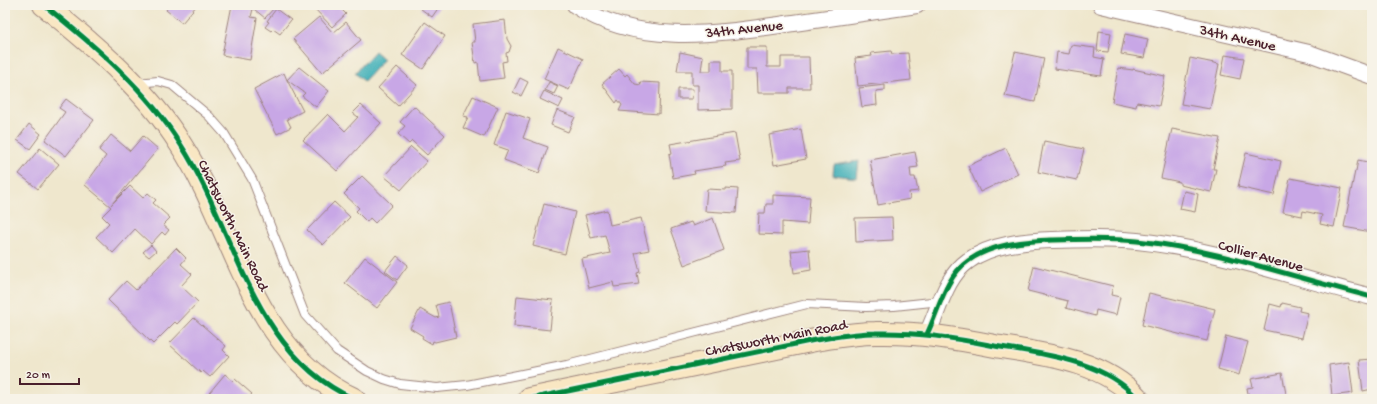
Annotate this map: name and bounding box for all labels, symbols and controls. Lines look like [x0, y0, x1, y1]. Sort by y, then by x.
street label: 34th Avenue [704, 17, 784, 43]
street label: 34th Avenue [1197, 21, 1278, 57]
street label: Chatsworth Main Road [193, 157, 272, 296]
street label: Collier Avenue [1216, 237, 1305, 277]
street label: Chatsworth Main Road [704, 316, 850, 362]
scale bar [20, 360, 79, 386]
text: 20 m [26, 369, 51, 383]

